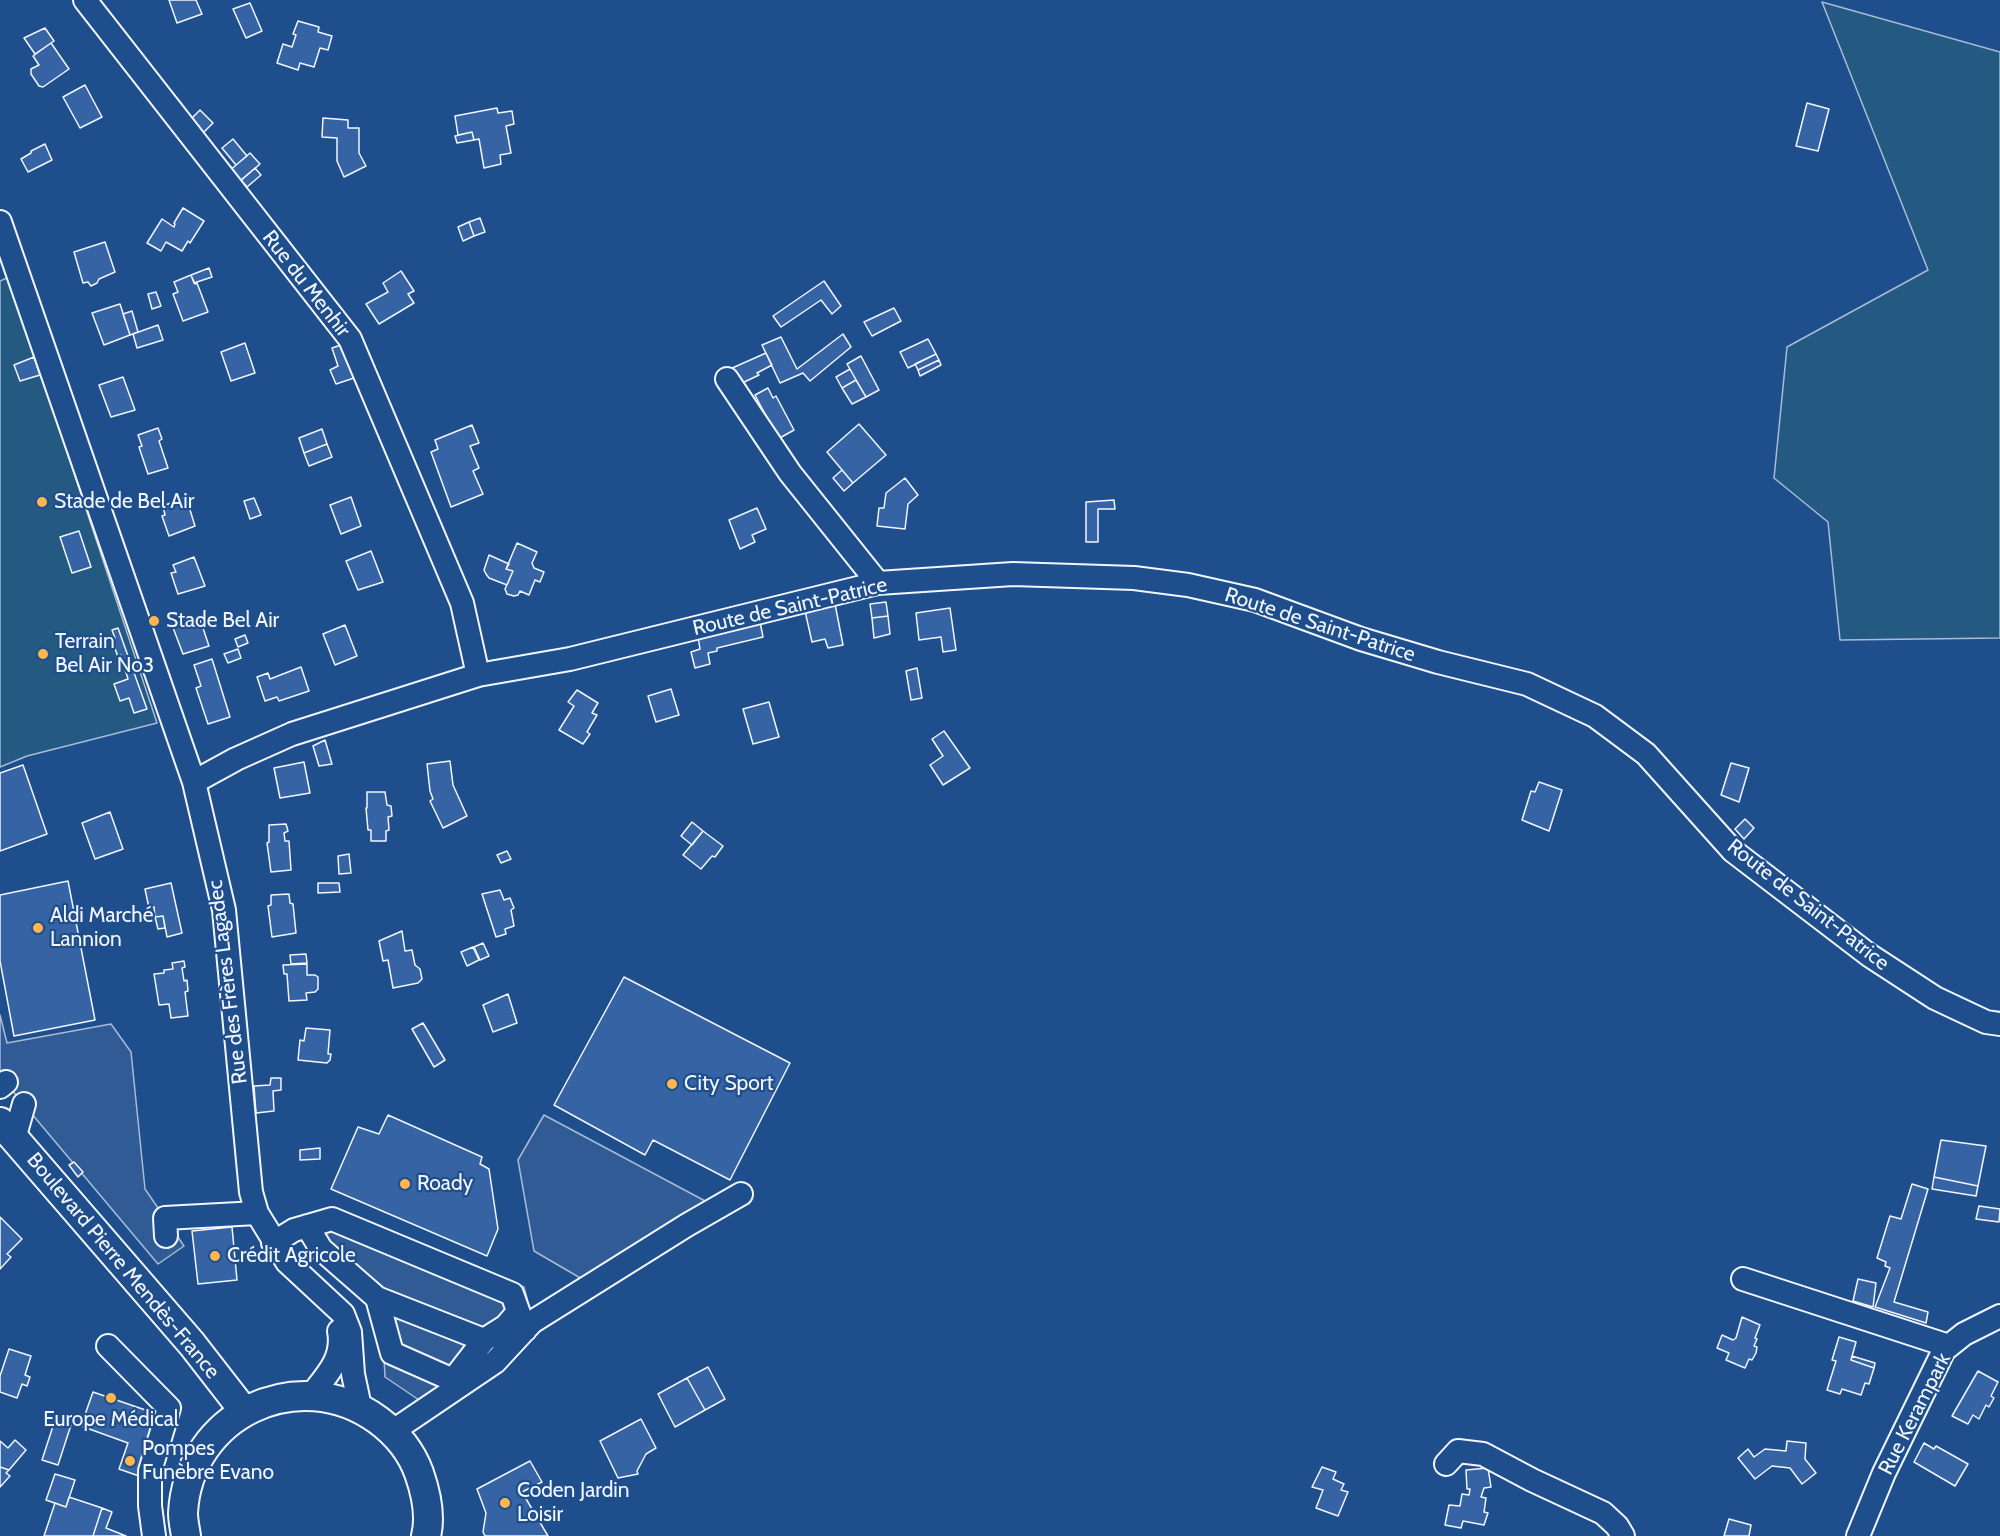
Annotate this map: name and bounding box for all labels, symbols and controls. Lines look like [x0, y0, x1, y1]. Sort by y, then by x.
street label: Rue du Menhir [257, 226, 355, 342]
place label: Stade de Bel Air [54, 489, 194, 515]
marker: Stade de Bel Air [35, 495, 49, 509]
street label: Route de Saint-Patrice [690, 572, 890, 642]
street label: Route de Saint-Patrice [1222, 582, 1418, 668]
place label: Stade Bel Air [166, 608, 279, 634]
marker: Stade Bel Air [147, 614, 161, 628]
place label: Terrain Bel Air No3 [55, 629, 154, 679]
marker: Terrain Bel Air No3 [36, 647, 50, 661]
street label: Route de Saint-Patrice [1722, 834, 1894, 976]
street label: Rue des Frères Lagadec [203, 878, 253, 1086]
place label: Aldi Marché Lannion [50, 903, 154, 953]
marker: Aldi Marché Lannion [31, 921, 45, 935]
place label: City Sport [684, 1071, 774, 1097]
marker: City Sport [665, 1077, 679, 1091]
street label: Boulevard Pierre Mendès-France [21, 1148, 225, 1384]
place label: Roady [417, 1171, 473, 1197]
marker: Roady [398, 1177, 412, 1191]
place label: Crédit Agricole [227, 1243, 356, 1269]
marker: Crédit Agricole [208, 1249, 222, 1263]
street label: Rue Kerampark [1873, 1349, 1957, 1479]
marker: Europe Médical [104, 1391, 118, 1405]
place label: Europe Médical [43, 1407, 179, 1433]
place label: Pompes Funèbre Evano [142, 1436, 274, 1486]
marker: Pompes Funèbre Evano [123, 1454, 137, 1468]
place label: Coden Jardin Loisir [517, 1478, 629, 1528]
marker: Coden Jardin Loisir [498, 1496, 512, 1510]

